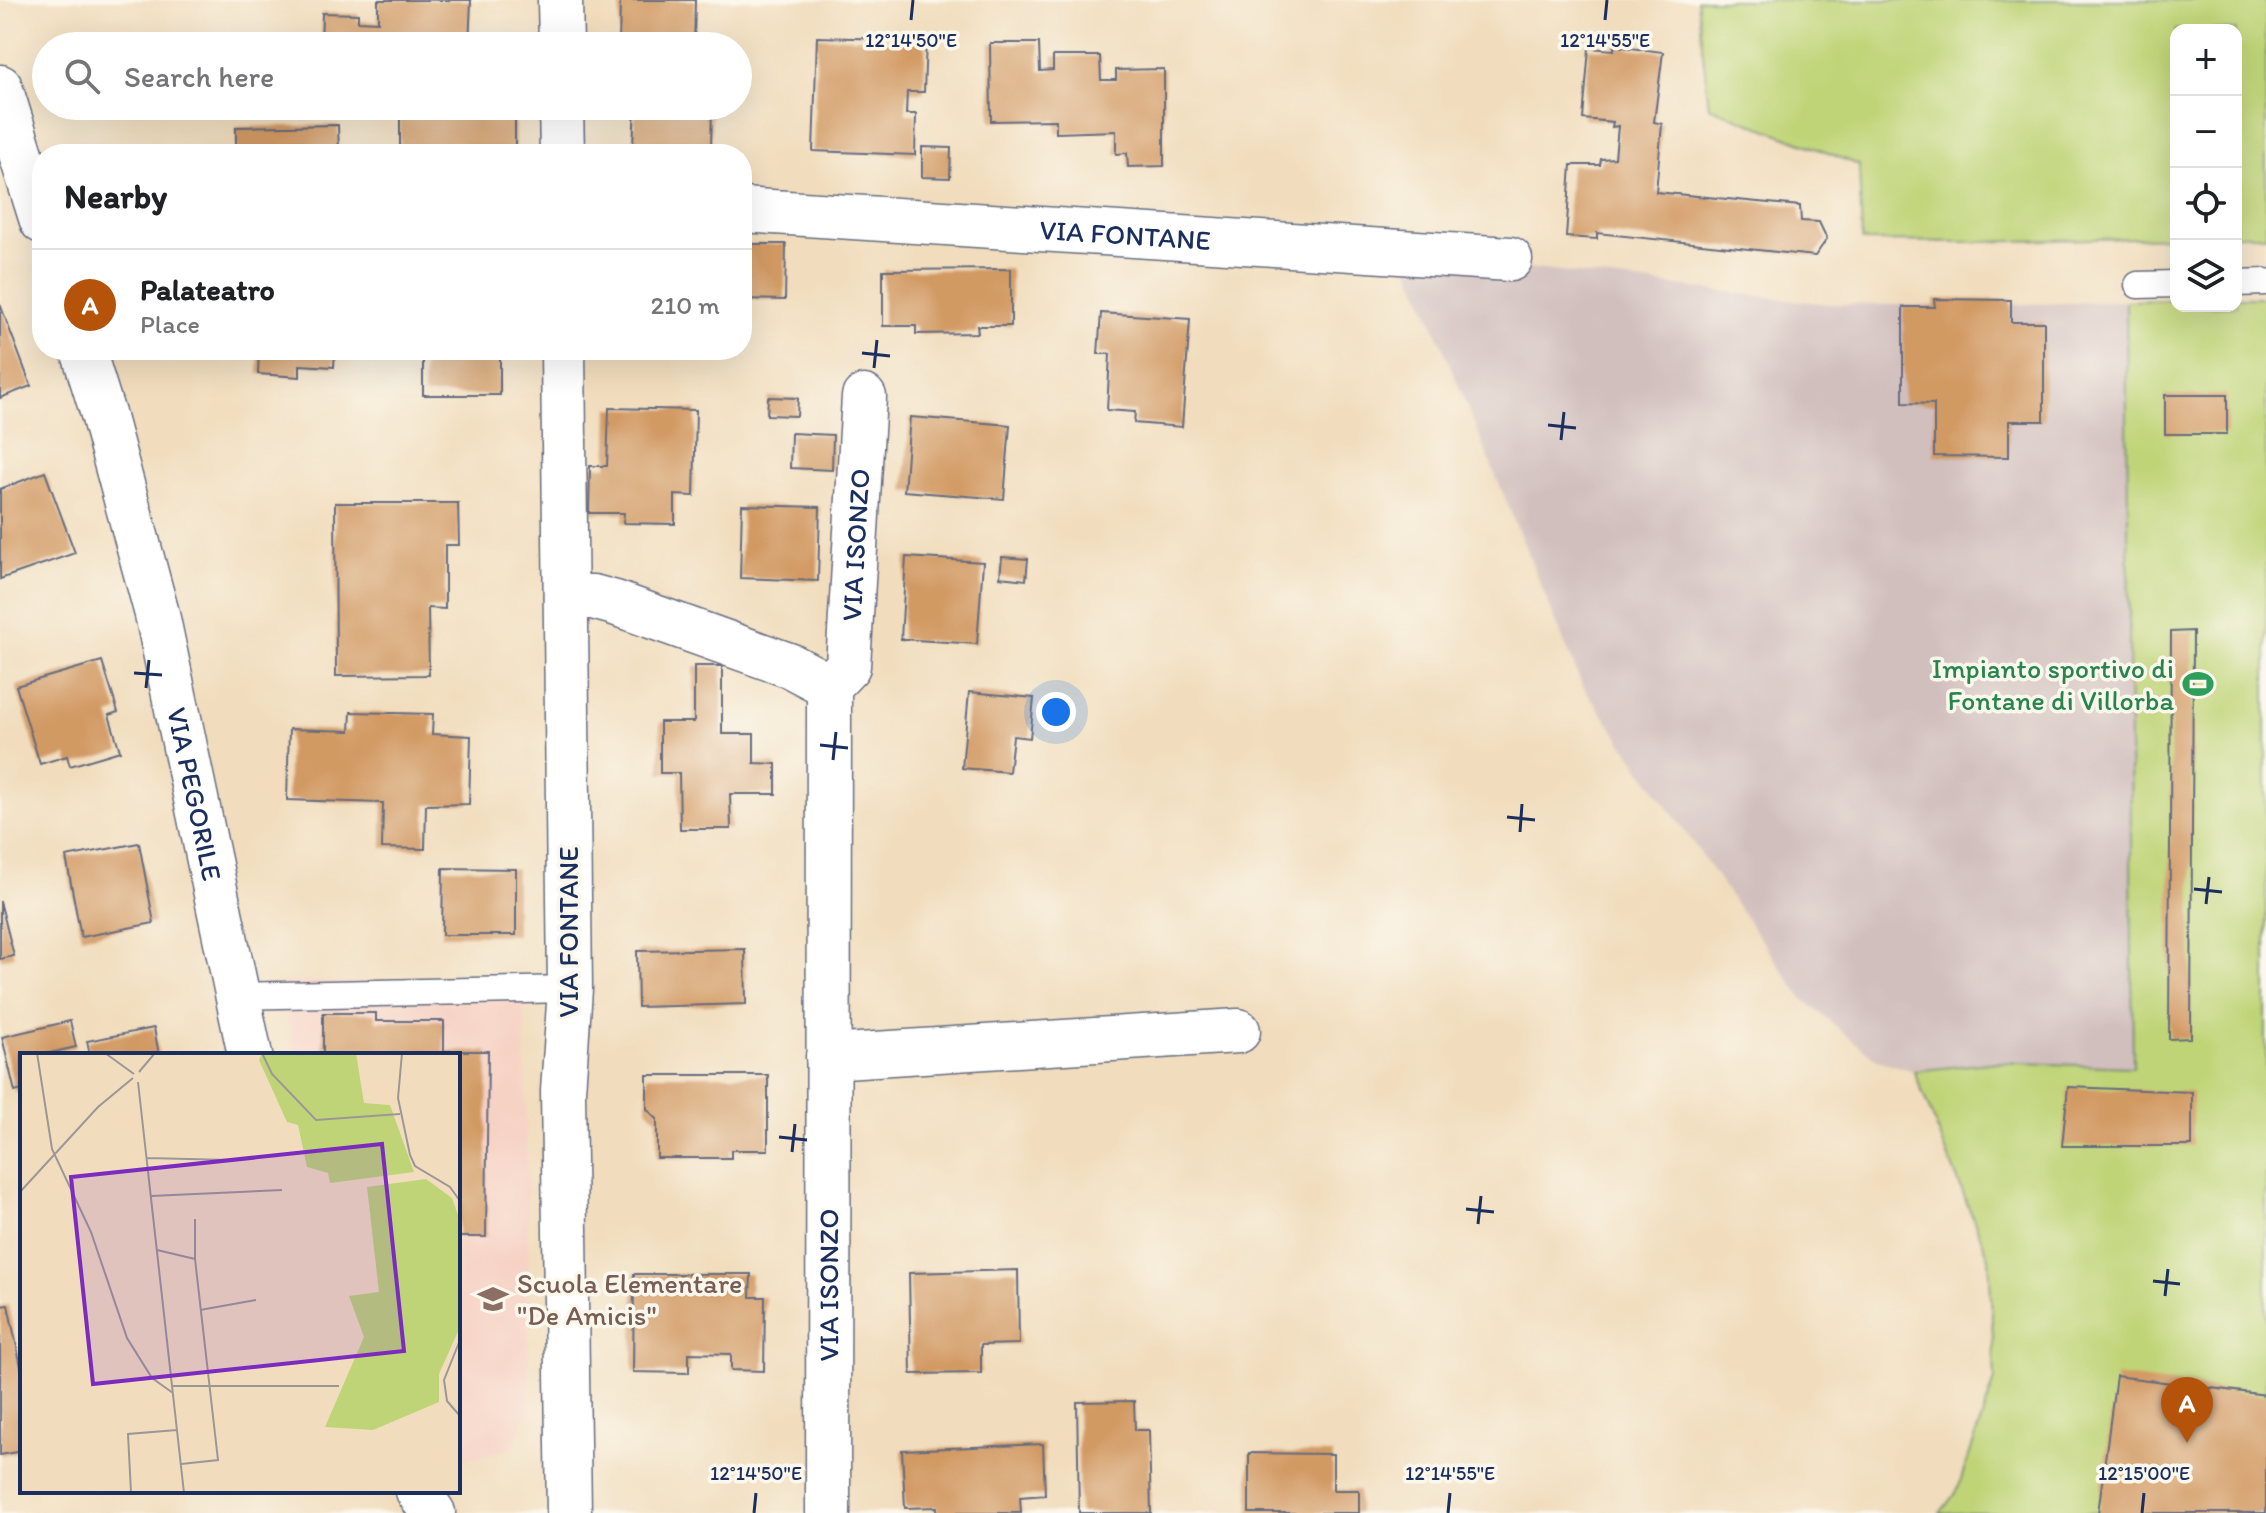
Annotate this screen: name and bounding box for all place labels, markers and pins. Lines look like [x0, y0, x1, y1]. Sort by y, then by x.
place label: Impianto sportivo di Fontane di Villorba [1932, 651, 2174, 717]
sports icon: Impianto sportivo di Fontane di Villorba [2181, 667, 2215, 701]
place label: Scuola Elementare "De Amicis" [517, 1266, 742, 1332]
school or university icon: Scuola Elementare "De Amicis" [476, 1282, 510, 1316]
pin: A [2161, 1377, 2213, 1443]

